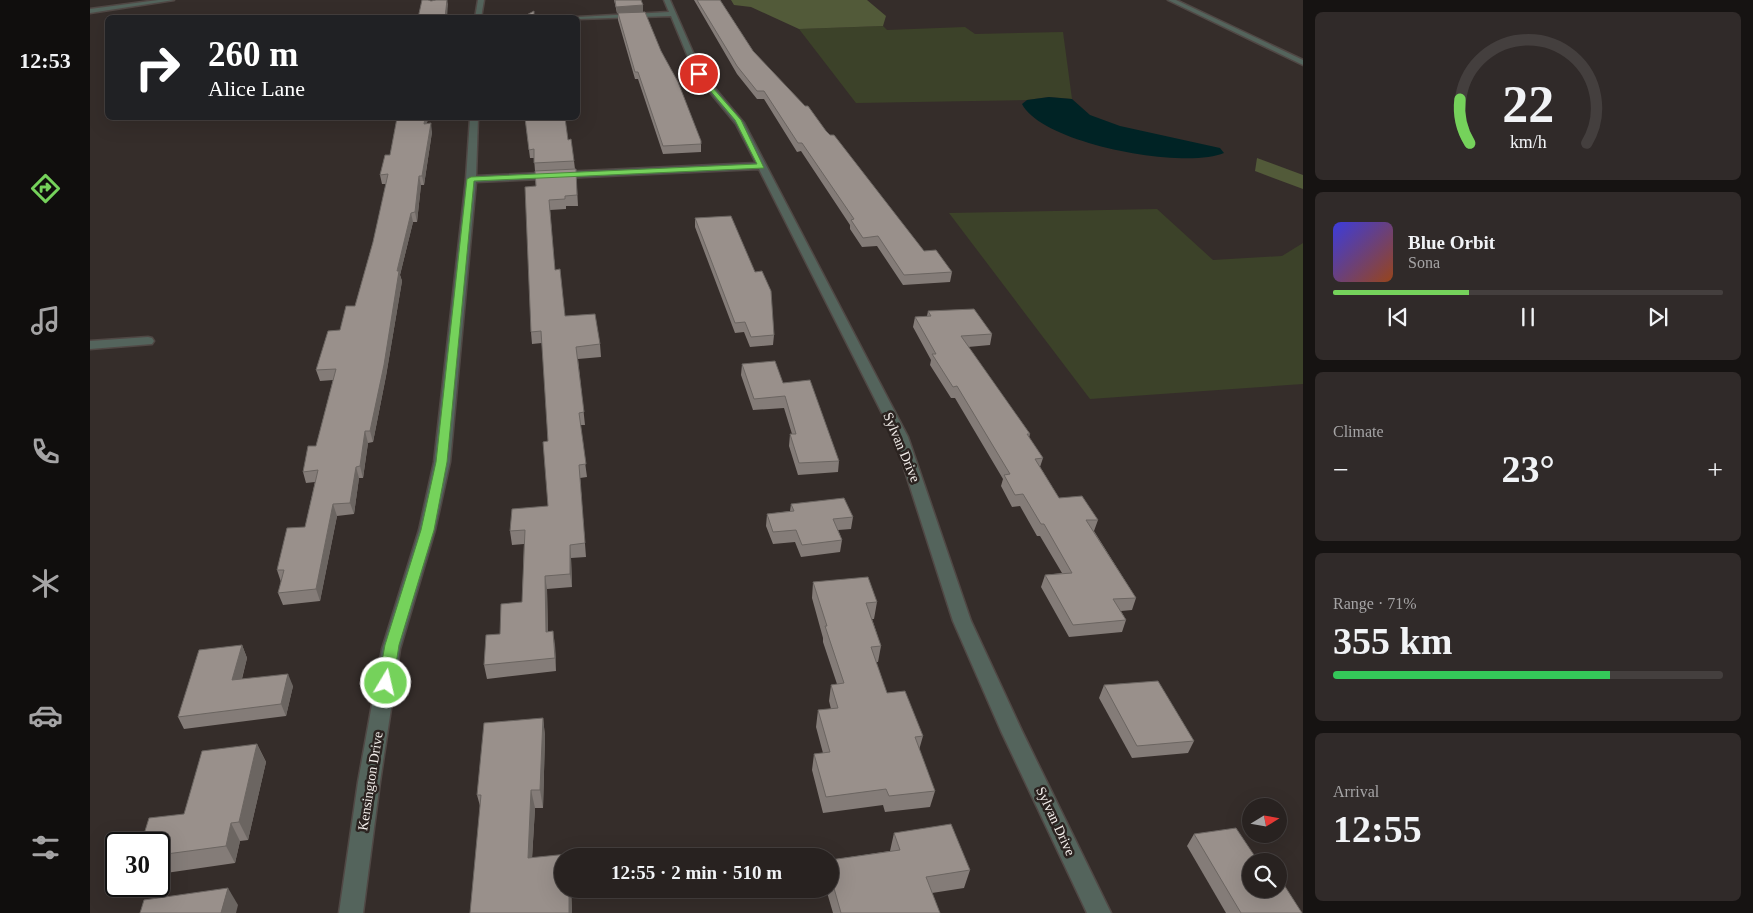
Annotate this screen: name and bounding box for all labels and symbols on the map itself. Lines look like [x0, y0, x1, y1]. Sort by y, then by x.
pin [678, 53, 720, 95]
street label: Sylvan Drive [880, 410, 923, 484]
position arrow [359, 656, 411, 708]
street label: Kensington Drive [355, 731, 386, 832]
street label: Sylvan Drive [1033, 784, 1078, 858]
north arrow [1242, 798, 1288, 842]
speed limit sign: 30 [105, 832, 170, 897]

